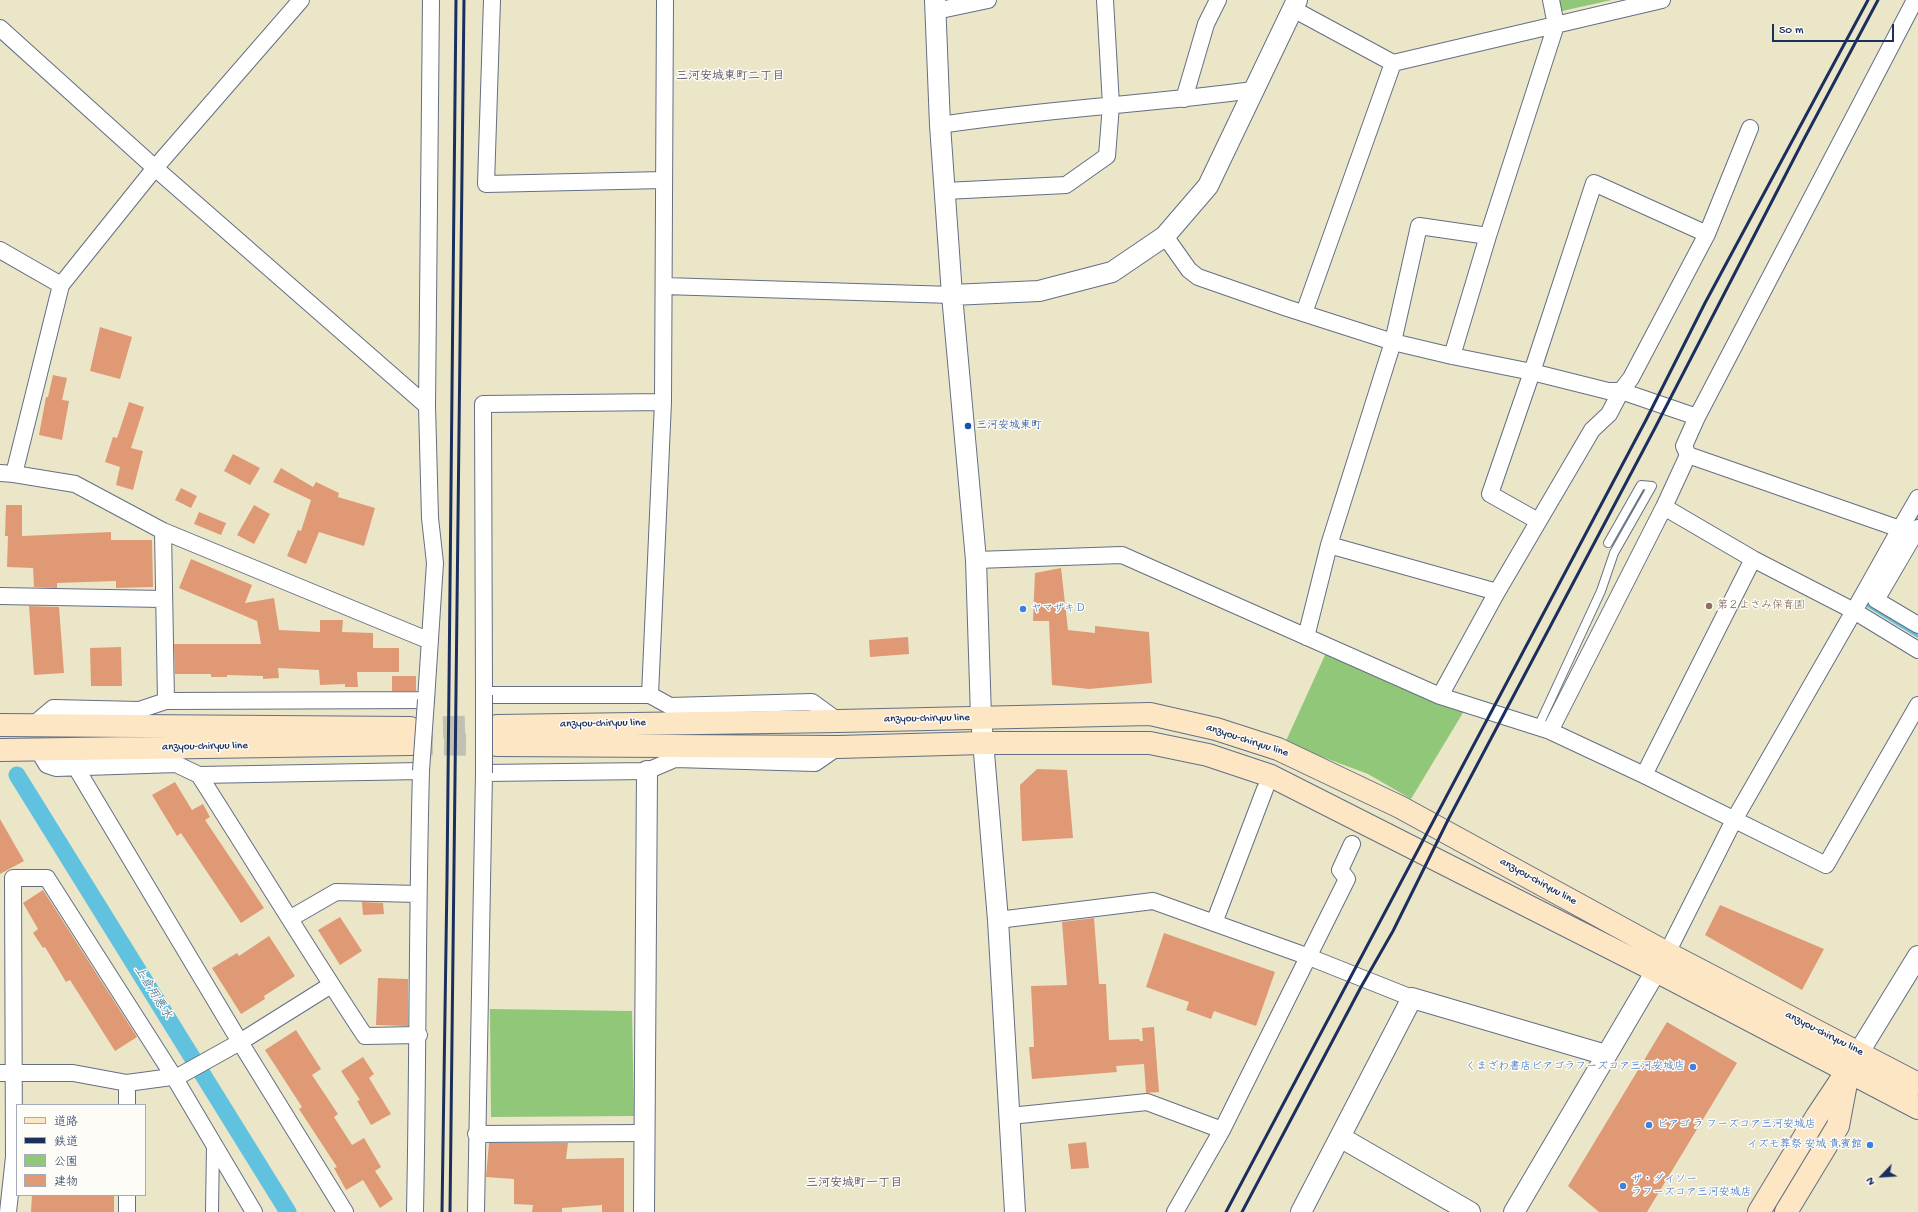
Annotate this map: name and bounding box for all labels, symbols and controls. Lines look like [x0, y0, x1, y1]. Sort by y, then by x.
scale bar [1774, 16, 1896, 42]
text: 50 m [1779, 24, 1804, 38]
district label: 三河安城東町二丁目 [676, 70, 784, 84]
place label: 三河安城東町 [976, 419, 1042, 433]
marker: 三河安城東町 [963, 421, 973, 431]
place label: 第２よさみ保育園 [1717, 599, 1805, 613]
marker: 第２よさみ保育園 [1704, 601, 1714, 611]
place label: ヤマザキＤ [1031, 602, 1086, 616]
marker: ヤマザキＤ [1018, 604, 1028, 614]
street label: anzyou-chiryuu line [884, 712, 970, 726]
street label: anzyou-chiryuu line [560, 717, 646, 731]
street label: anzyou-chiryuu line [1204, 721, 1290, 761]
street label: anzyou-chiryuu line [162, 740, 248, 754]
street label: anzyou-chiryuu line [1497, 855, 1579, 909]
water label: 上倉用悪水 [130, 964, 174, 1022]
street label: anzyou-chiryuu line [1783, 1009, 1865, 1059]
place label: くまざわ書店ピアゴラフーズコア三河安城店 [1465, 1060, 1685, 1074]
marker: くまざわ書店ピアゴラフーズコア三河安城店 [1688, 1062, 1698, 1072]
legend [16, 1104, 146, 1196]
text: 道路 [54, 1116, 78, 1130]
place label: ピアゴ ラ フーズコア三河安城店 [1657, 1118, 1816, 1132]
marker: ピアゴ ラ フーズコア三河安城店 [1644, 1120, 1654, 1130]
text: 鉄道 [54, 1136, 78, 1150]
place label: イズモ葬祭 安城 貴賓館 [1747, 1138, 1862, 1152]
marker: イズモ葬祭 安城 貴賓館 [1865, 1140, 1875, 1150]
text: 公園 [54, 1156, 78, 1170]
north arrow [1862, 1156, 1902, 1196]
place label: ザ・ダイソー ラフーズコア三河安城店 [1631, 1173, 1752, 1199]
text: N [1864, 1175, 1878, 1187]
text: 建物 [54, 1176, 78, 1190]
district label: 三河安城町一丁目 [806, 1177, 902, 1191]
marker: ザ・ダイソー ラフーズコア三河安城店 [1618, 1181, 1628, 1191]

